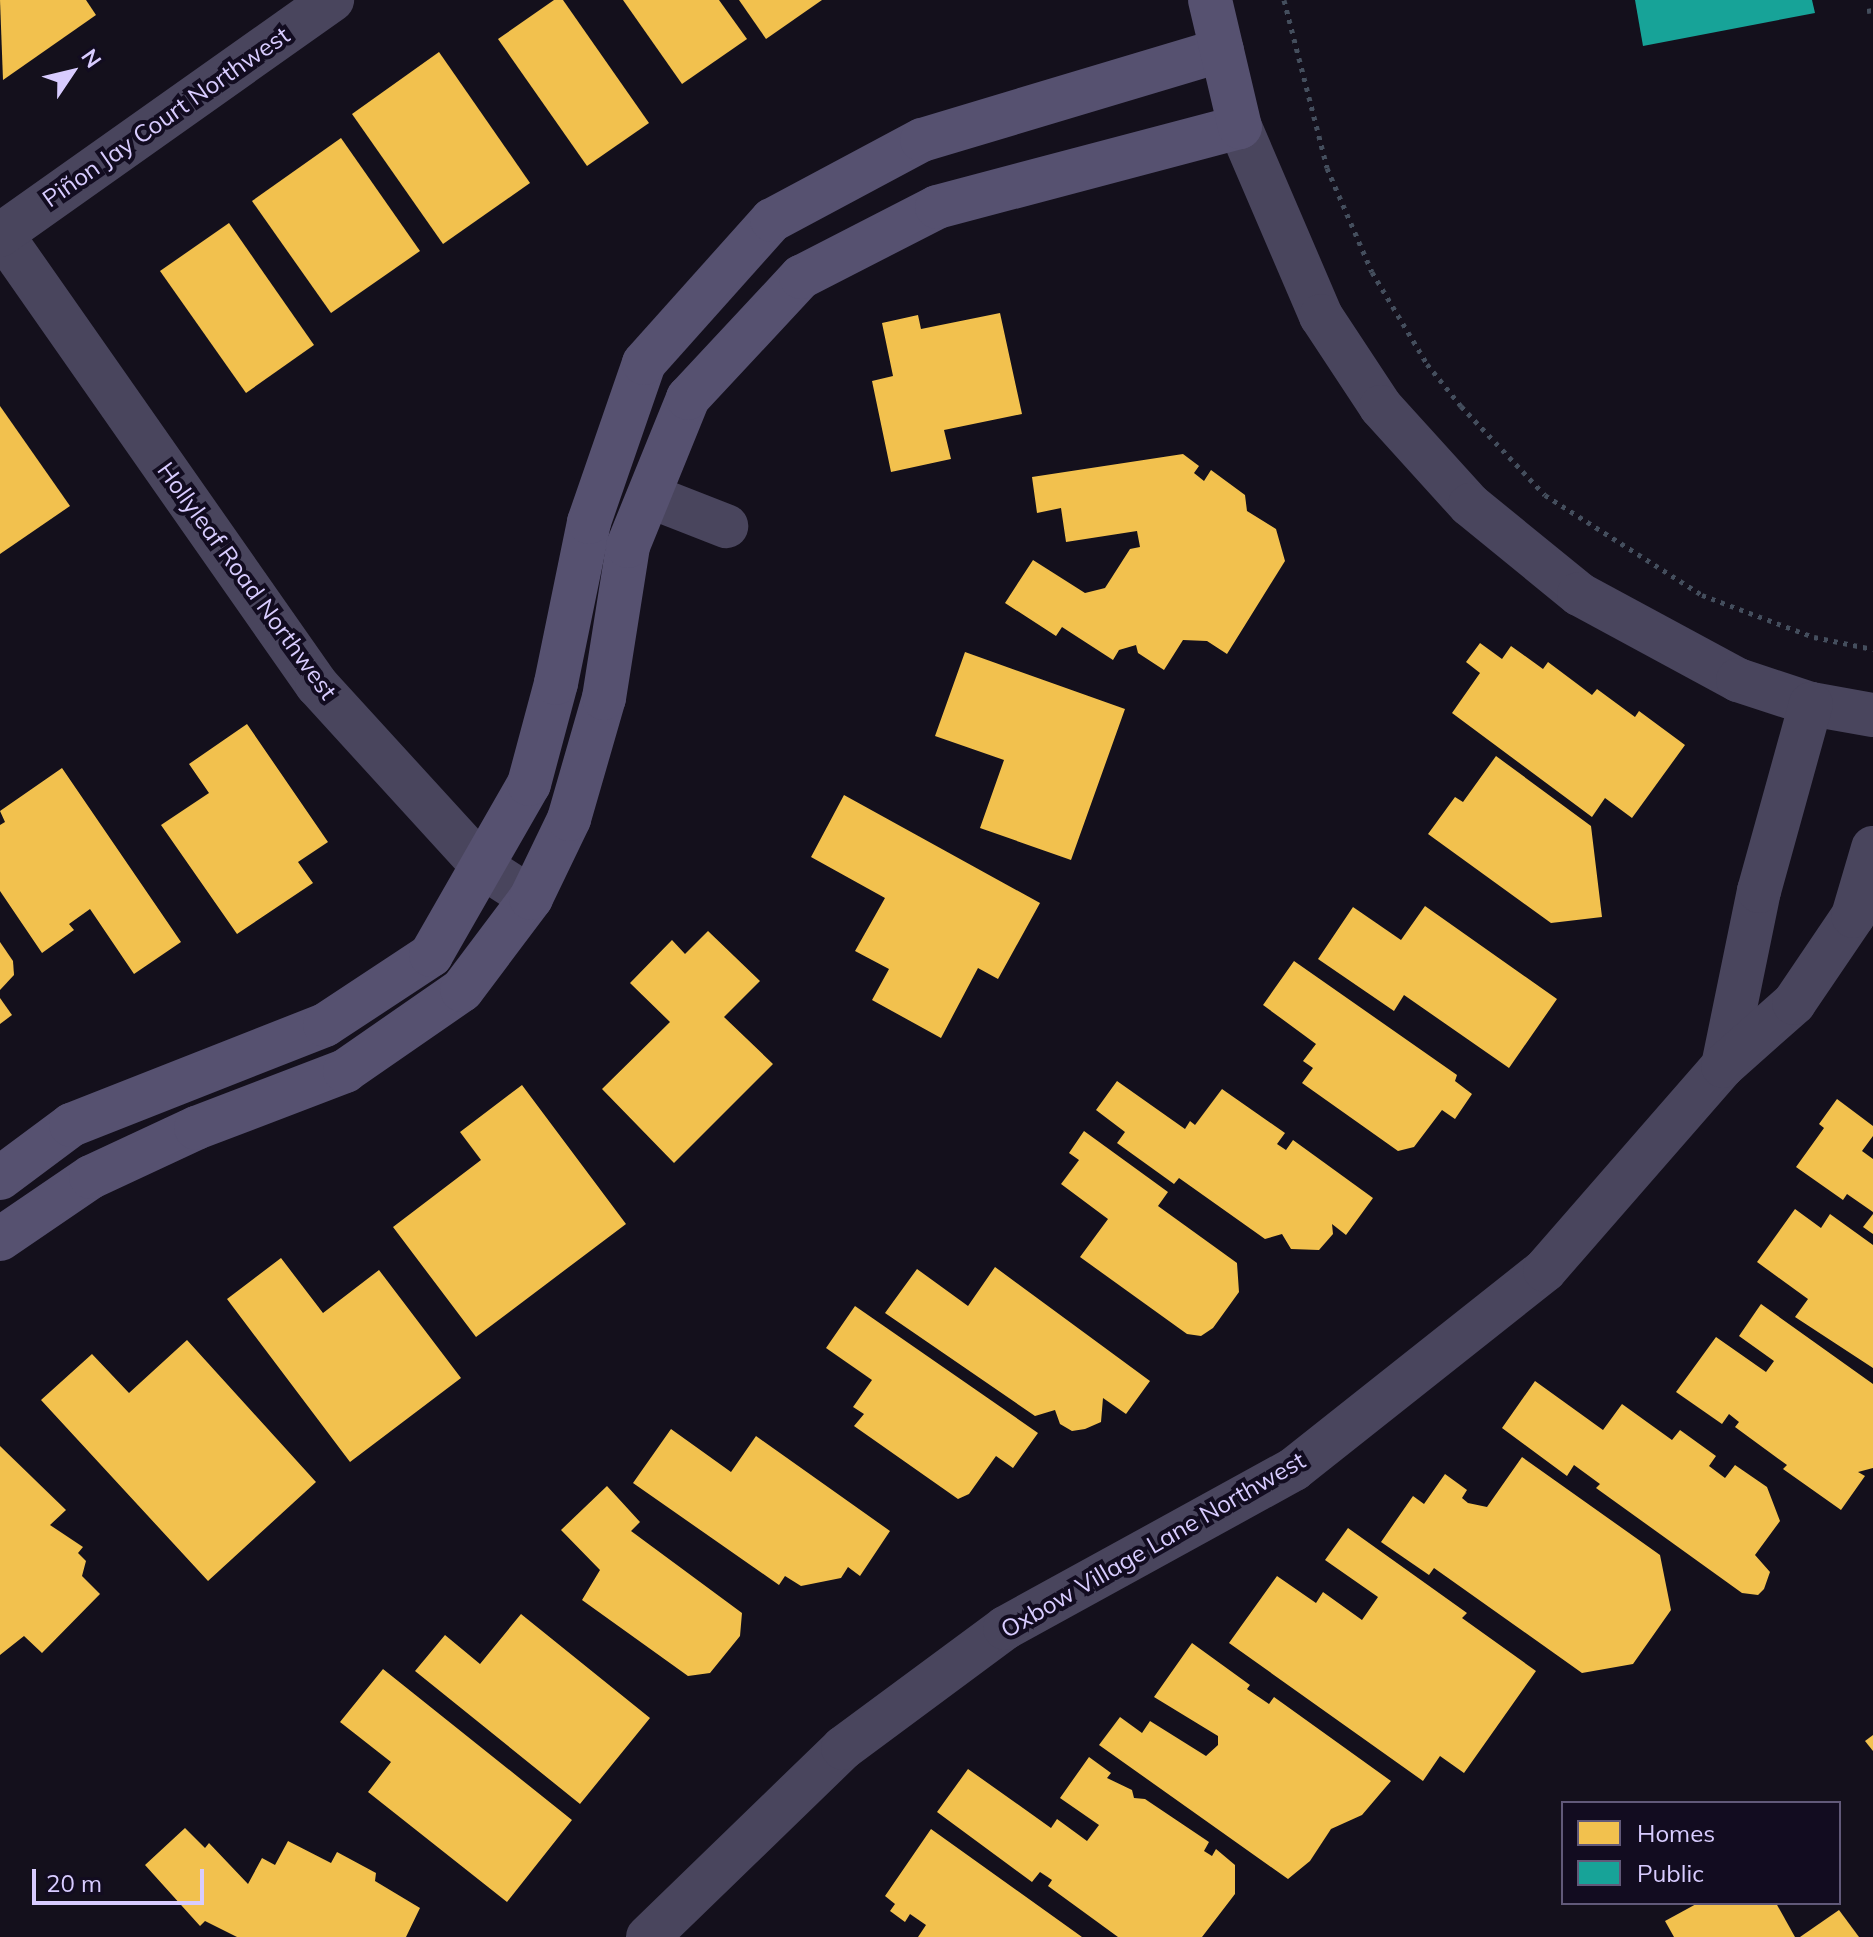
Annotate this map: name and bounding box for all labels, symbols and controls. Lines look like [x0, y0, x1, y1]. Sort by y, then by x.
street label: Piñon Jay Court Northwest [37, 21, 295, 213]
north arrow [32, 32, 112, 112]
street label: Hollyleaf Road Northwest [151, 457, 343, 705]
street label: Oxbow Village Lane Northwest [996, 1446, 1310, 1644]
legend [1561, 1801, 1841, 1905]
text: Homes [1637, 1818, 1715, 1848]
scale bar [36, 1853, 208, 1903]
text: Public [1637, 1858, 1704, 1888]
text: 20 m [46, 1868, 102, 1898]

